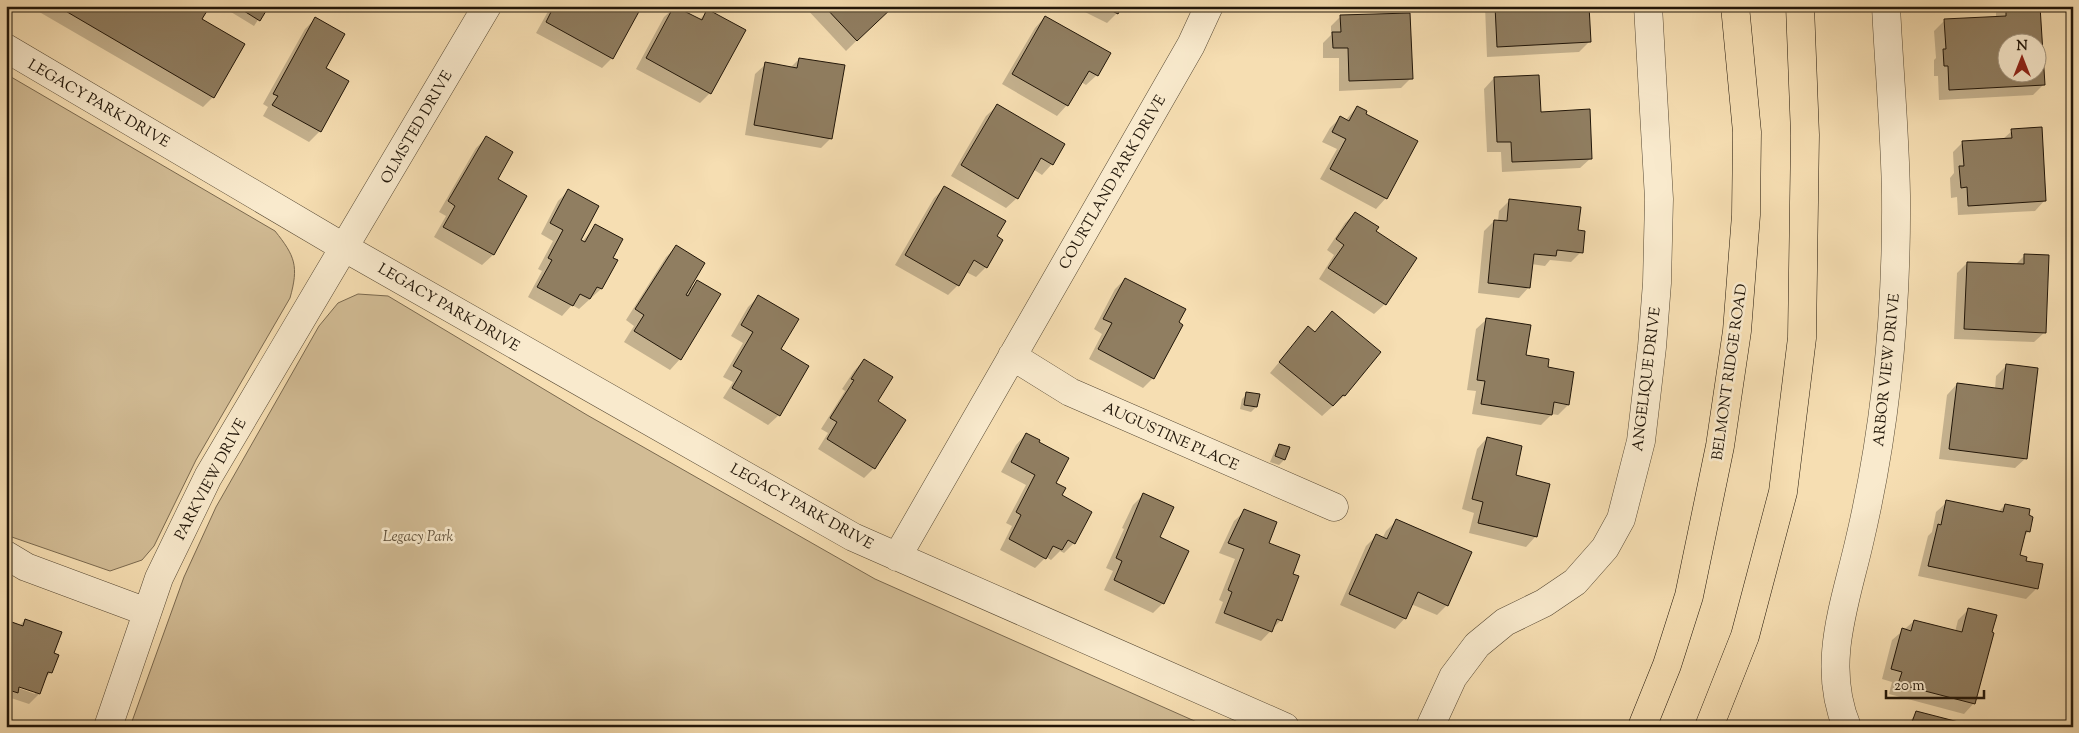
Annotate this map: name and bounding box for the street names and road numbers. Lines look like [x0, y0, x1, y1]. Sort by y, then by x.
street label: LEGACY PARK DRIVE [23, 55, 173, 154]
street label: OLMSTED DRIVE [376, 67, 458, 188]
street label: COURTLAND PARK DRIVE [1055, 92, 1172, 274]
street label: LEGACY PARK DRIVE [373, 259, 523, 358]
street label: BELMONT RIDGE ROAD [1708, 283, 1753, 462]
street label: ARBOR VIEW DRIVE [1869, 293, 1906, 448]
street label: ANGELIQUE DRIVE [1628, 306, 1667, 453]
street label: AUGUSTINE PLACE [1099, 398, 1242, 477]
street label: PARKVIEW DRIVE [170, 415, 252, 544]
street label: LEGACY PARK DRIVE [726, 459, 877, 555]

